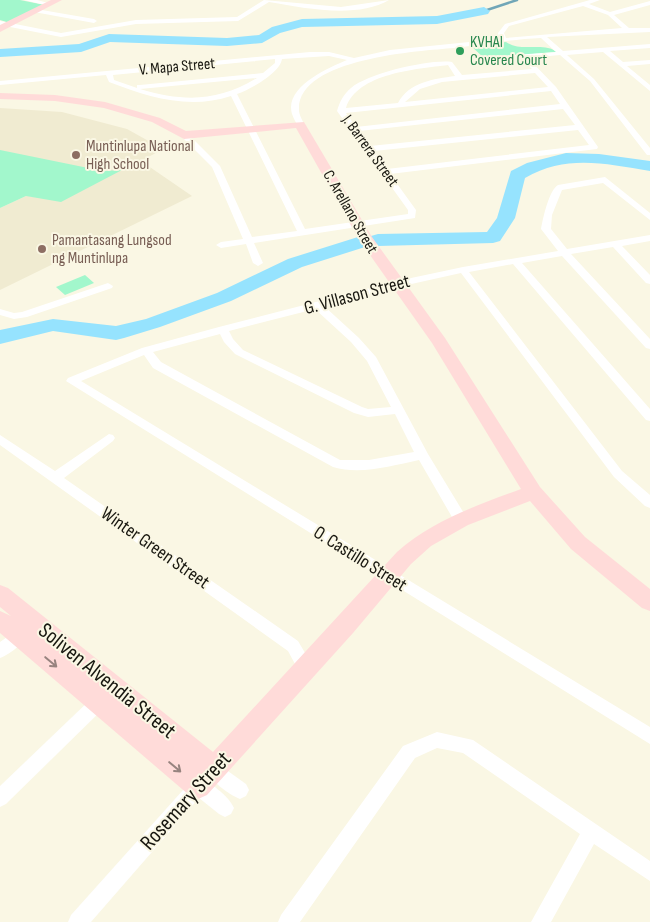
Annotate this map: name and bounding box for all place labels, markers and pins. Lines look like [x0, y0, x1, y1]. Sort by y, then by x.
place label: KVHAI Covered Court [470, 33, 547, 70]
marker: KVHAI Covered Court [454, 45, 466, 57]
place label: Muntinlupa National High School [86, 137, 194, 174]
marker: Muntinlupa National High School [70, 149, 82, 161]
place label: Pamantasang Lungsod ng Muntinlupa [52, 231, 172, 268]
marker: Pamantasang Lungsod ng Muntinlupa [36, 243, 48, 255]

